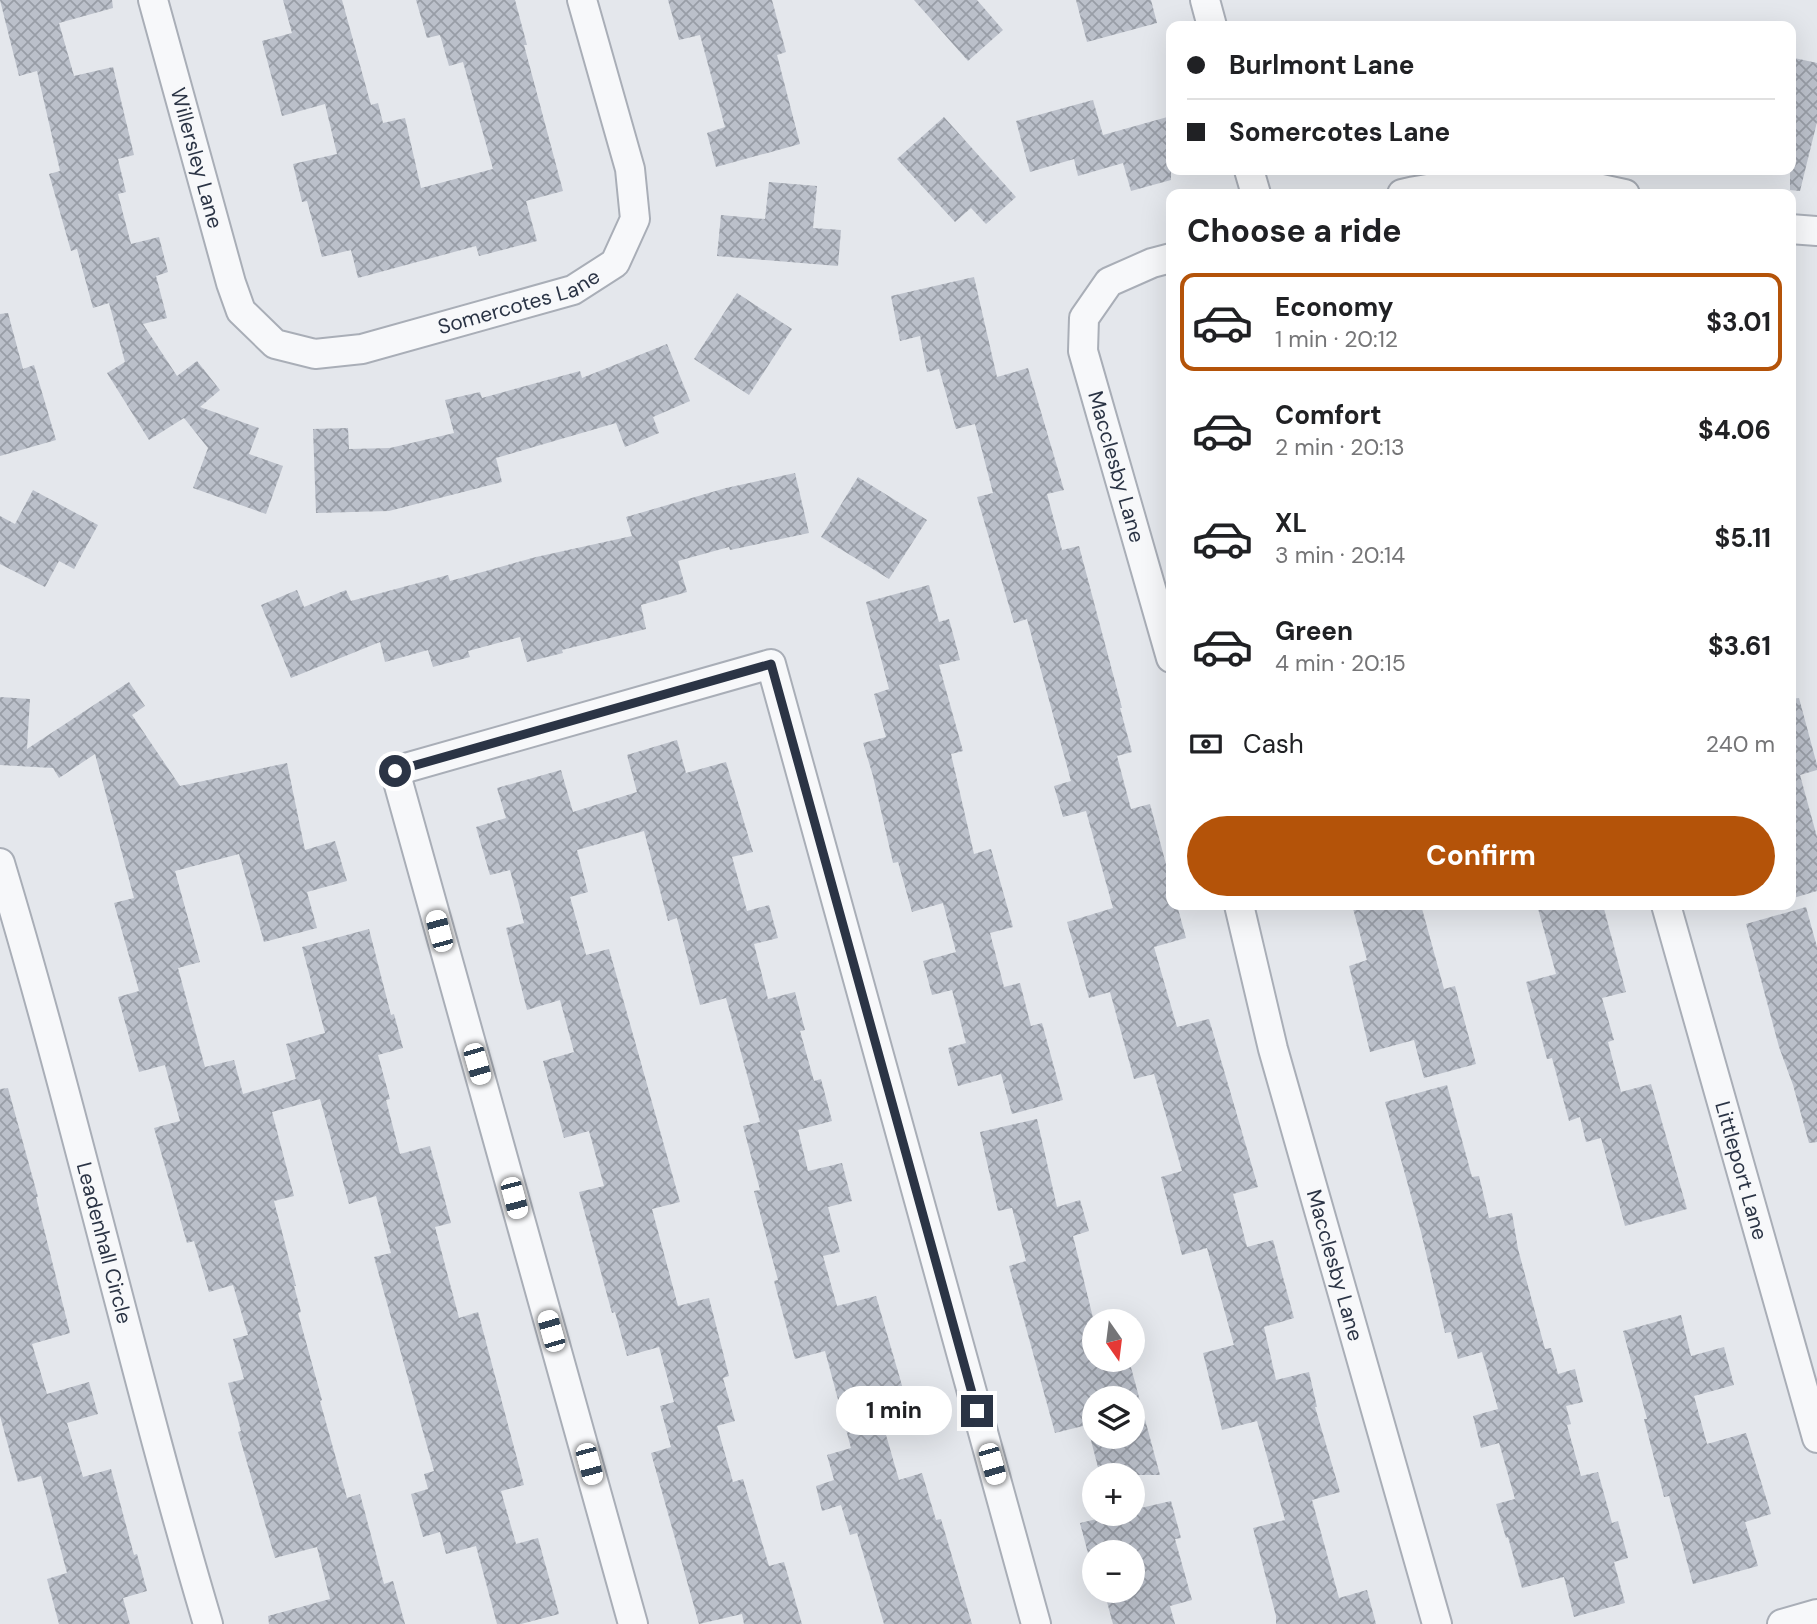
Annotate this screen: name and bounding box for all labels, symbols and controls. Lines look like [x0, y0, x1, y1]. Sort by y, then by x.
text: Burlmont Lane [1229, 48, 1414, 82]
street label: Willersley Lane [164, 84, 229, 232]
text: Somercotes Lane [1229, 115, 1450, 149]
text: Choose a ride [1187, 210, 1402, 252]
street label: Somercotes Lane [435, 262, 605, 341]
text: Economy [1275, 290, 1393, 324]
icon: car [1191, 291, 1254, 354]
text: $3.01 [1706, 305, 1771, 339]
text: 1 min · 20:12 [1275, 324, 1398, 354]
street label: Macclesby Lane [1081, 388, 1151, 546]
text: Comfort [1275, 398, 1381, 432]
icon: car [1191, 399, 1254, 462]
text: $4.06 [1698, 413, 1771, 447]
text: 2 min · 20:13 [1275, 432, 1405, 462]
text: XL [1275, 506, 1307, 540]
icon: car [1191, 507, 1254, 570]
text: $5.11 [1715, 521, 1771, 555]
text: 3 min · 20:14 [1275, 540, 1405, 570]
text: Green [1275, 614, 1353, 648]
icon: car [1191, 615, 1254, 678]
text: $3.61 [1708, 629, 1771, 663]
text: 4 min · 20:15 [1275, 648, 1406, 678]
icon: cash [1187, 725, 1225, 763]
text: Cash [1243, 727, 1304, 761]
text: 240 m [1706, 729, 1775, 759]
route start [379, 755, 411, 787]
button: Confirm [1187, 816, 1775, 896]
car [424, 908, 455, 954]
car [462, 1041, 493, 1087]
street label: Littleport Lane [1708, 1098, 1774, 1243]
street label: Leadenhall Circle [70, 1159, 139, 1327]
car [499, 1175, 530, 1221]
street label: Macclesby Lane [1300, 1186, 1370, 1345]
car [536, 1308, 567, 1354]
north arrow [1082, 1309, 1144, 1372]
map controls [1082, 1309, 1145, 1603]
callout: 1 min [837, 1386, 953, 1436]
button: layers [1082, 1386, 1145, 1449]
text: 1 min [866, 1395, 922, 1425]
route end [961, 1395, 993, 1427]
car [574, 1441, 605, 1487]
car [977, 1441, 1008, 1487]
button: + [1082, 1463, 1145, 1526]
button: − [1082, 1540, 1145, 1603]

